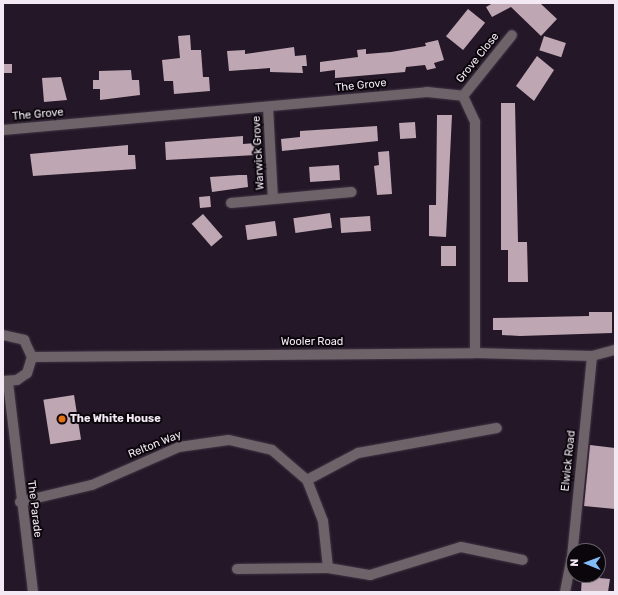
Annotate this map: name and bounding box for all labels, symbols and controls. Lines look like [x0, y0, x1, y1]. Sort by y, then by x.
street label: Grove Close [454, 30, 502, 86]
street label: The Grove [335, 77, 387, 95]
street label: The Grove [12, 106, 64, 124]
street label: Warwick Grove [250, 115, 268, 191]
street label: Wooler Road [281, 335, 343, 349]
place label: The White House [70, 412, 161, 426]
marker: The White House [57, 414, 67, 424]
street label: Relton Way [126, 428, 184, 462]
street label: Elwick Road [559, 430, 579, 492]
street label: The Parade [24, 480, 44, 538]
north arrow [566, 543, 606, 583]
text: N [568, 559, 581, 567]

